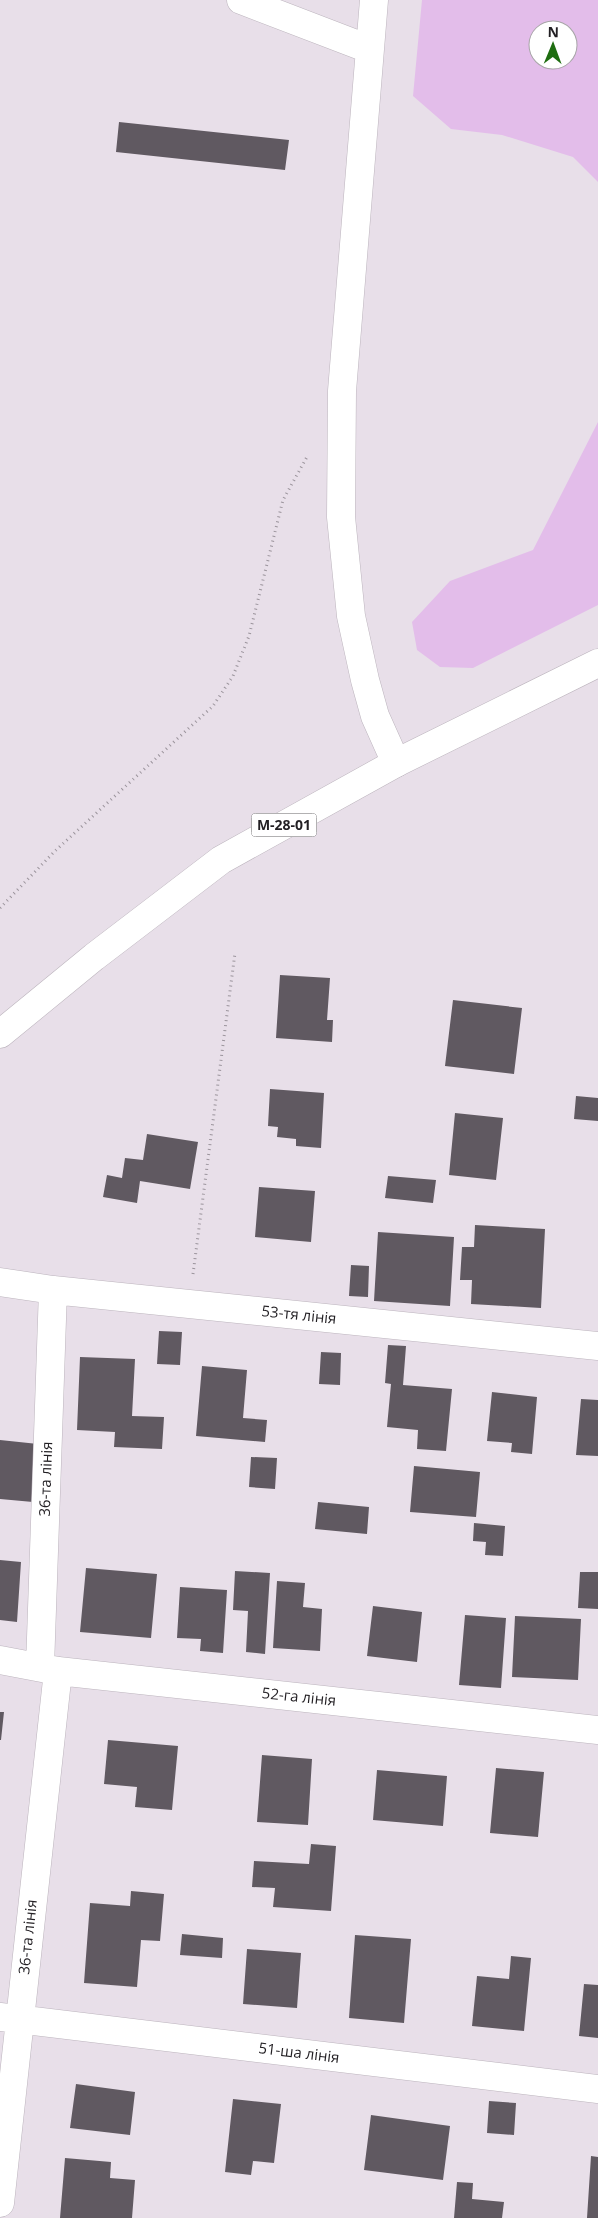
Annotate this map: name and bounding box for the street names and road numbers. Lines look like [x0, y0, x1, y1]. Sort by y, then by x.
road number: М-28-01 [252, 814, 316, 836]
street label: 53-тя лінія [261, 1300, 338, 1328]
street label: 36-та лінія [34, 1441, 56, 1517]
street label: 52-га лінія [261, 1682, 337, 1710]
street label: 36-та лінія [13, 1898, 41, 1975]
street label: 51-ша лінія [257, 2037, 341, 2067]

